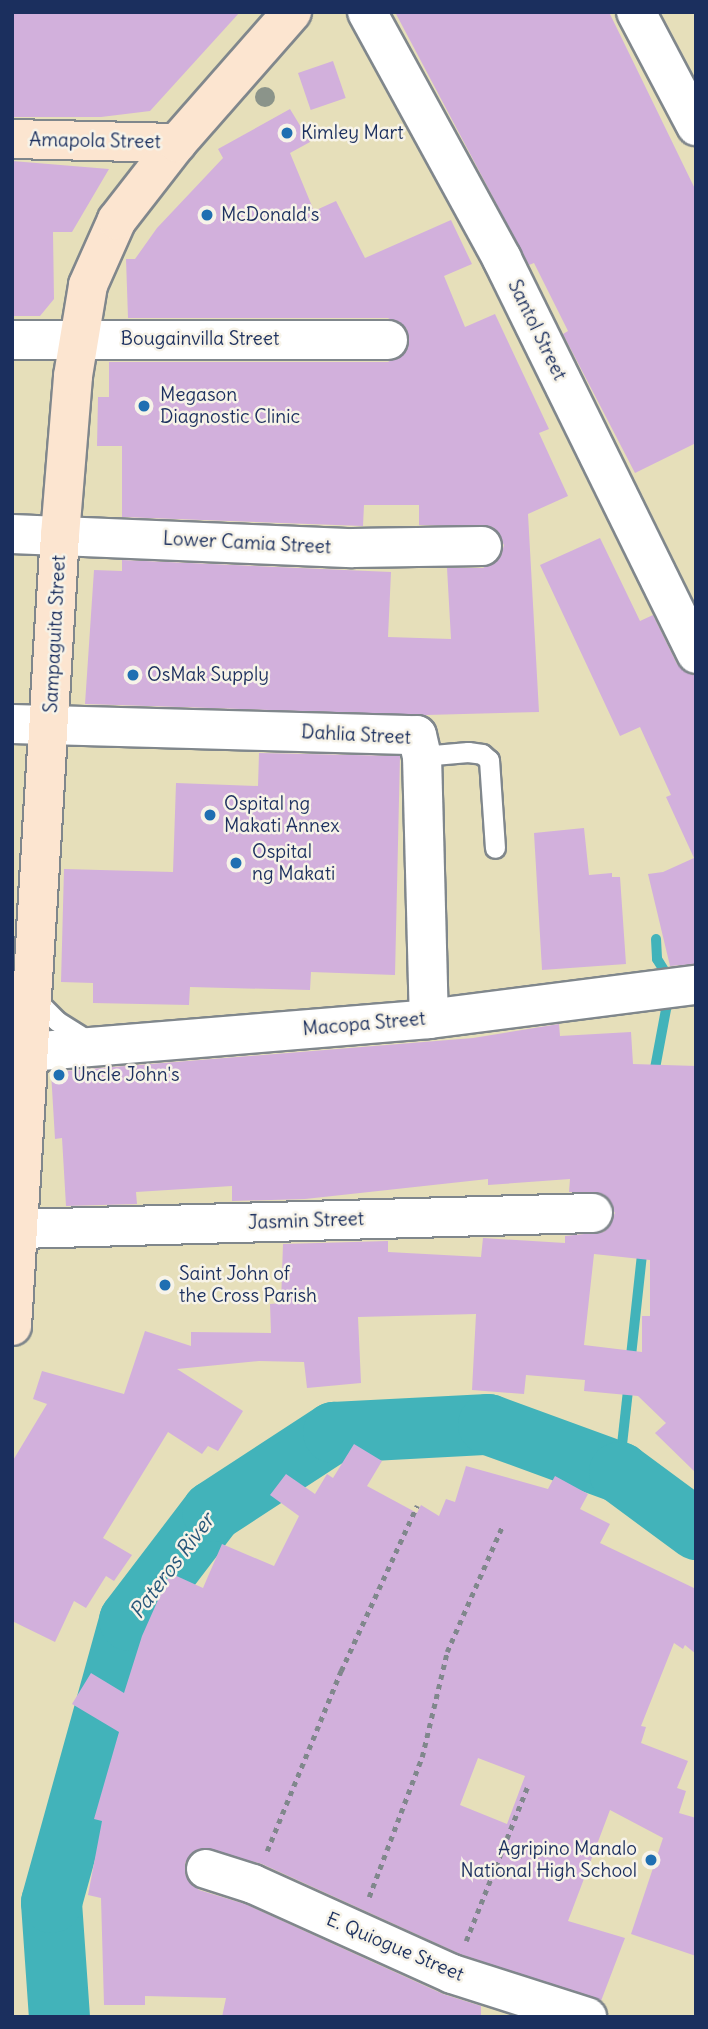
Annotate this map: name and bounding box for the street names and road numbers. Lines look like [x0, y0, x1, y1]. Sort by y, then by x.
street label: Amapola Street [29, 128, 161, 154]
street label: Santol Street [503, 276, 571, 384]
street label: Bougainvilla Street [121, 328, 279, 350]
street label: Lower Camia Street [162, 527, 332, 559]
street label: Sampaguita Street [39, 554, 71, 714]
street label: Dahlia Street [301, 721, 411, 749]
street label: Macopa Street [302, 1007, 426, 1041]
street label: Jasmin Street [248, 1208, 364, 1234]
street label: E. Quiogue Street [323, 1908, 467, 1986]

